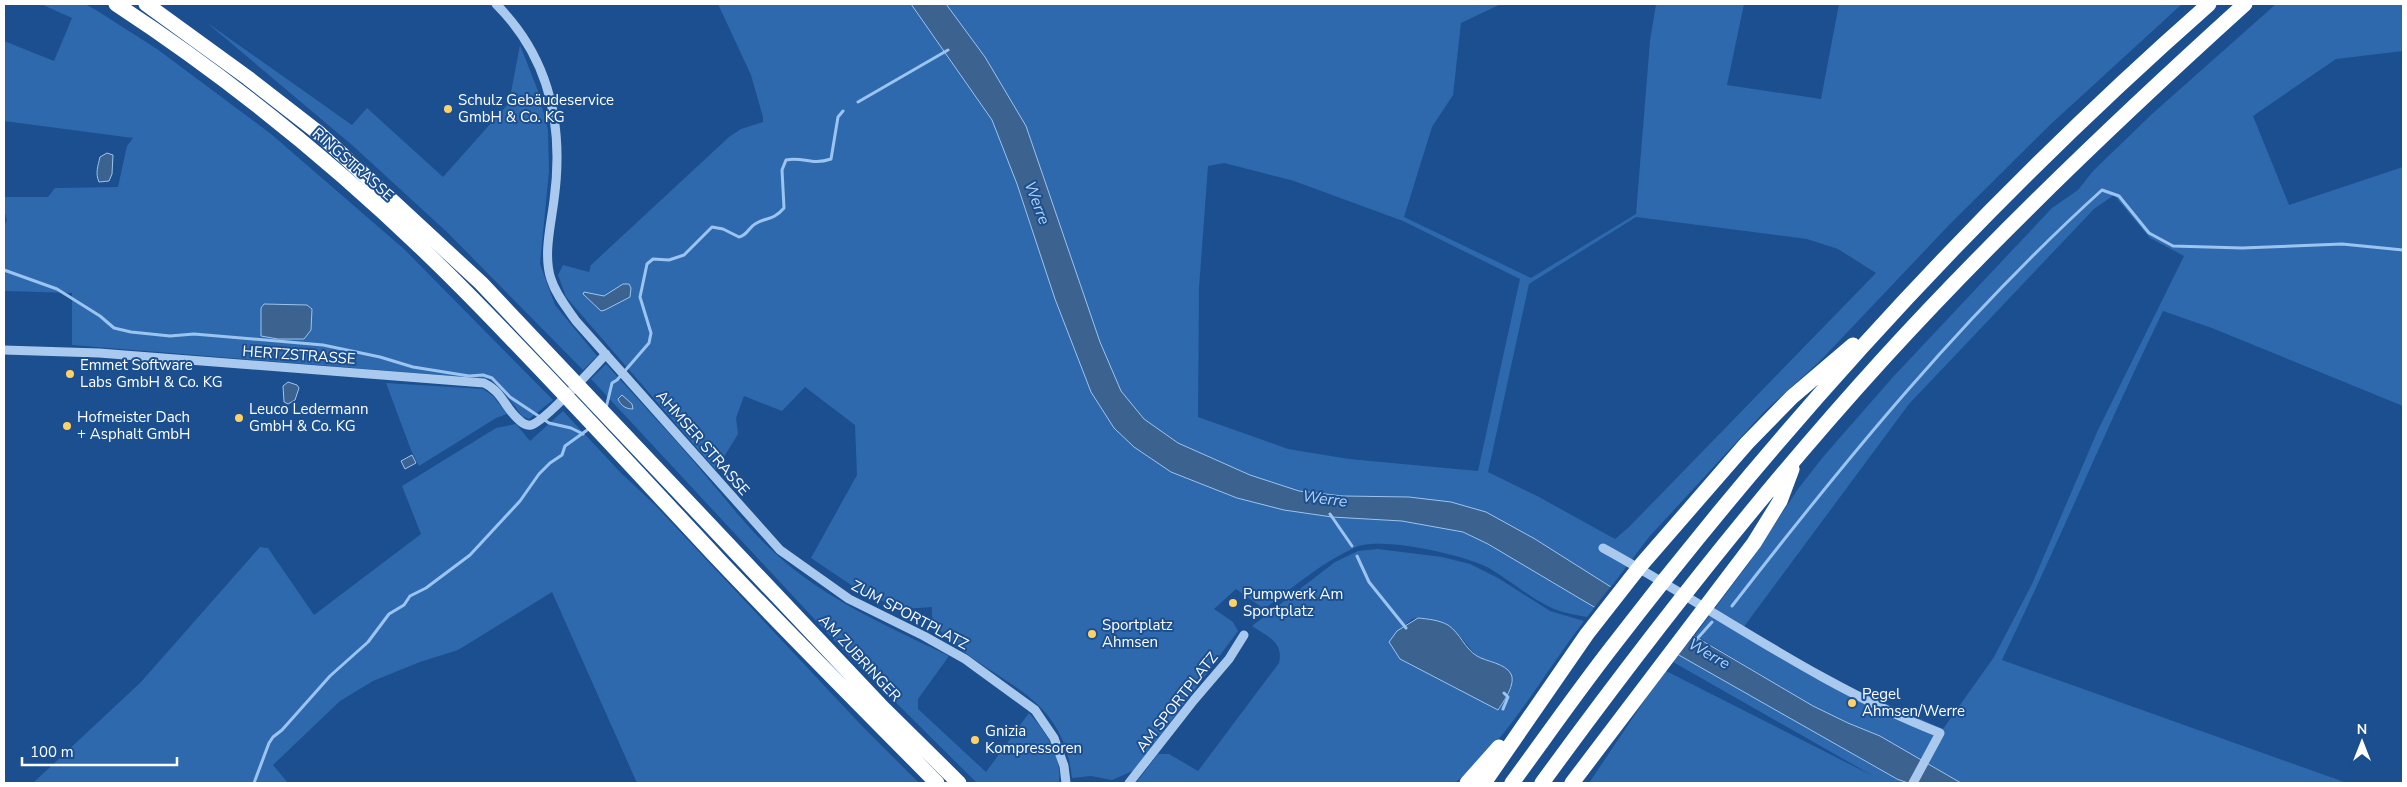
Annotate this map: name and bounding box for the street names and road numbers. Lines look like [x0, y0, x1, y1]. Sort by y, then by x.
street label: RINGSTRASSE [308, 123, 398, 205]
street label: HERTZSTRASSE [242, 341, 356, 369]
street label: AHMSER STRASSE [652, 386, 754, 500]
street label: ZUM SPORTPLATZ [848, 576, 972, 654]
street label: AM ZUBRINGER [814, 610, 906, 706]
street label: AM SPORTPLATZ [1132, 648, 1222, 756]

